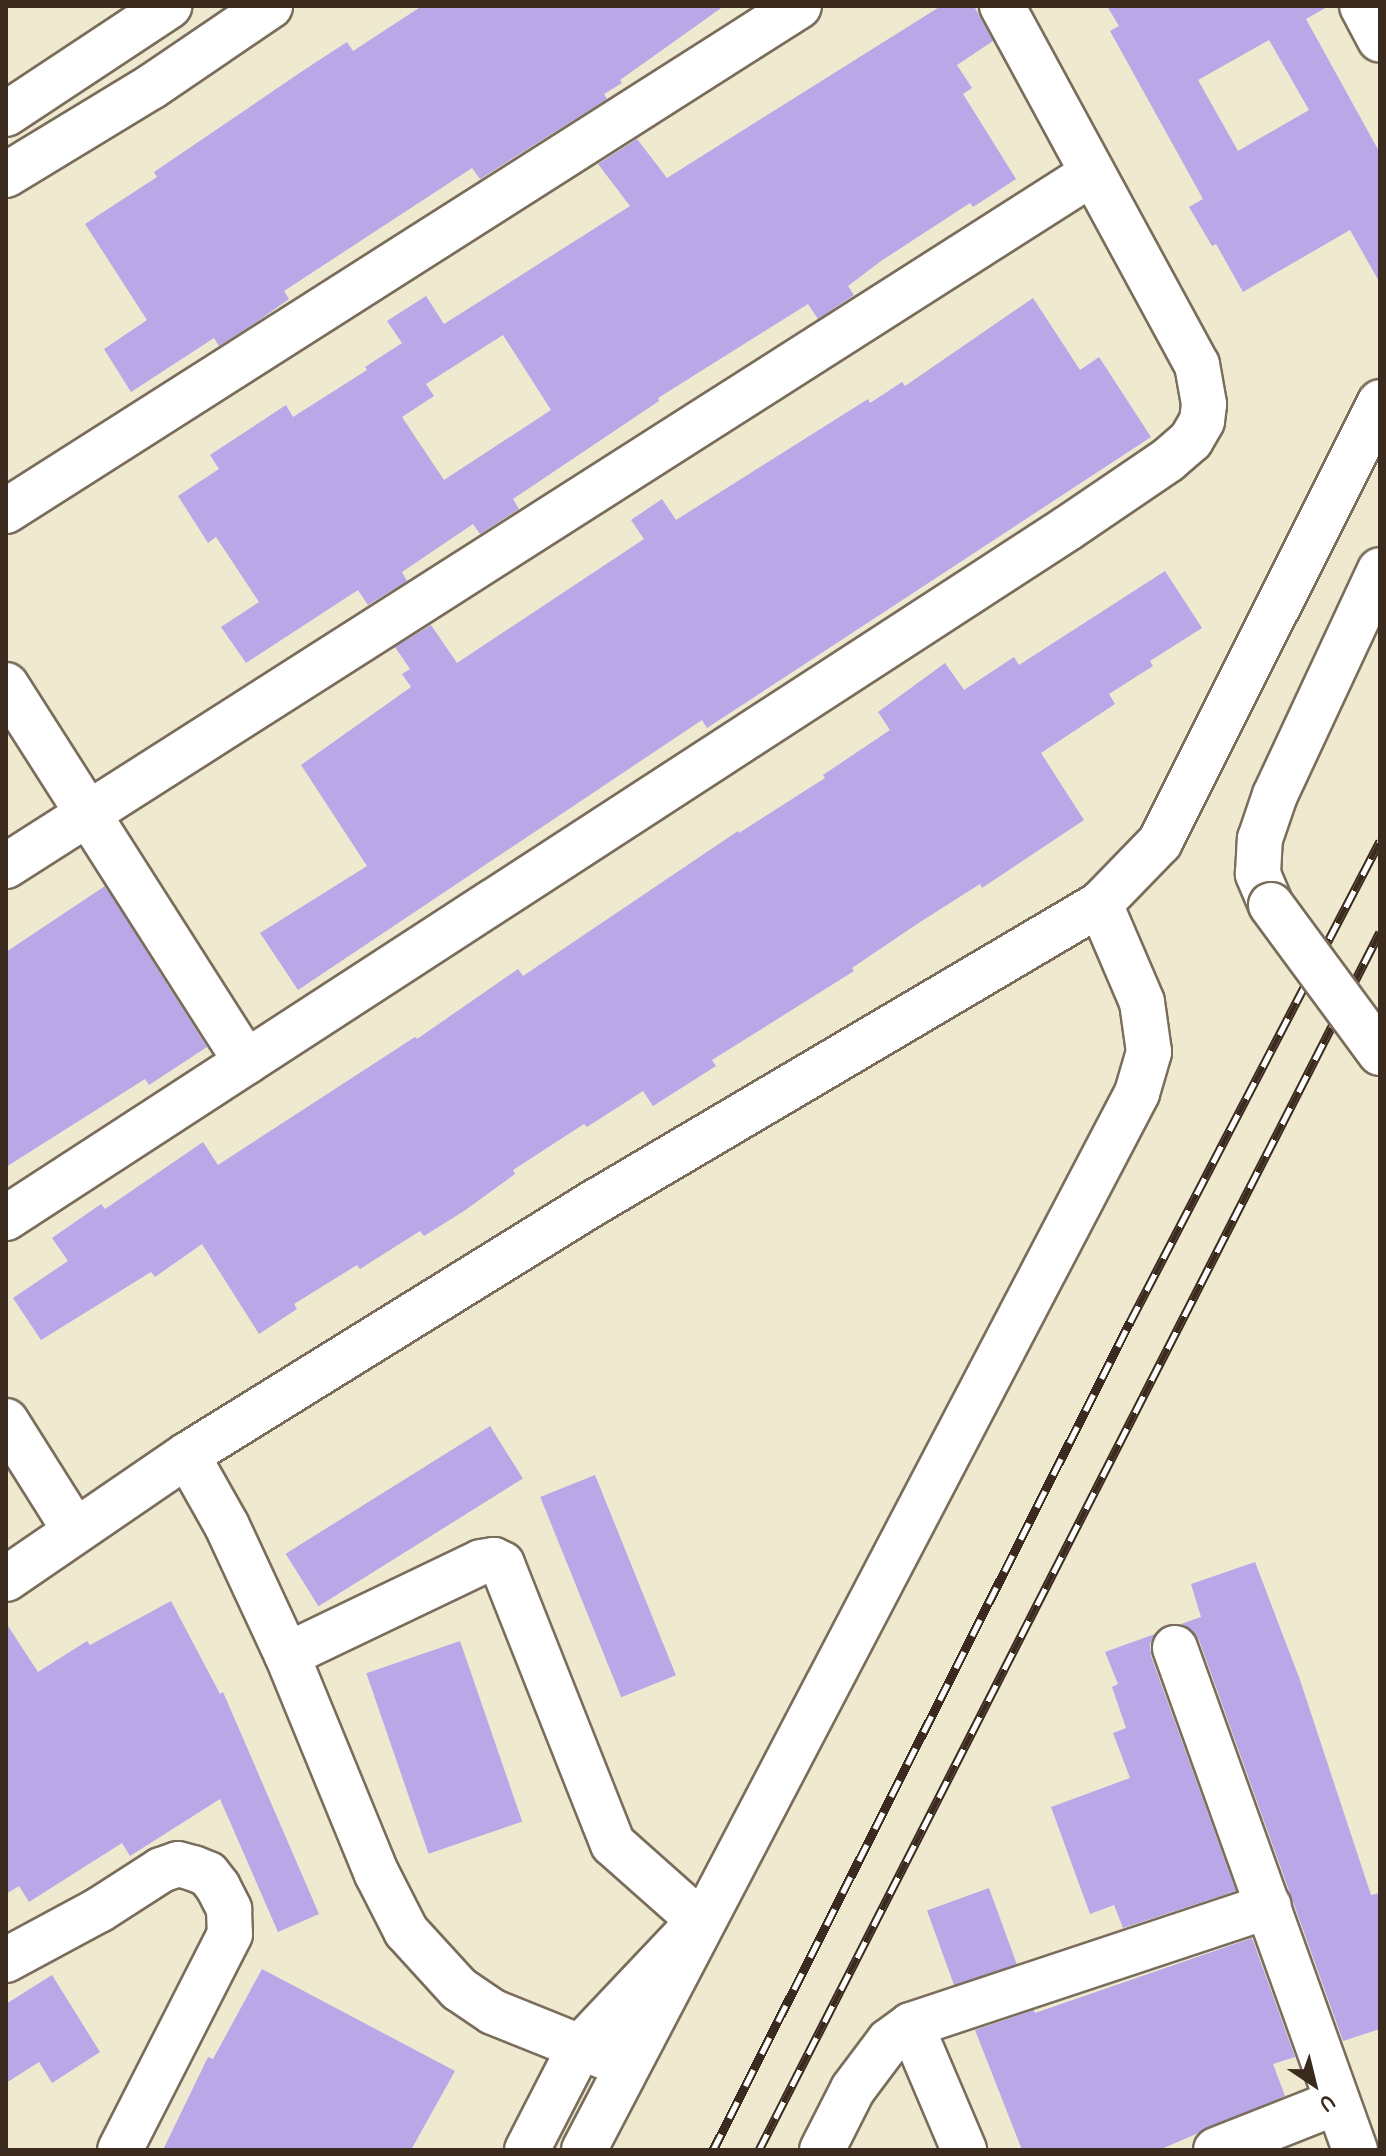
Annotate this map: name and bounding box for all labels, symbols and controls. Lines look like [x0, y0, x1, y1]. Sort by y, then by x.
north arrow [1274, 2044, 1354, 2124]
text: U [1314, 2088, 1341, 2119]

